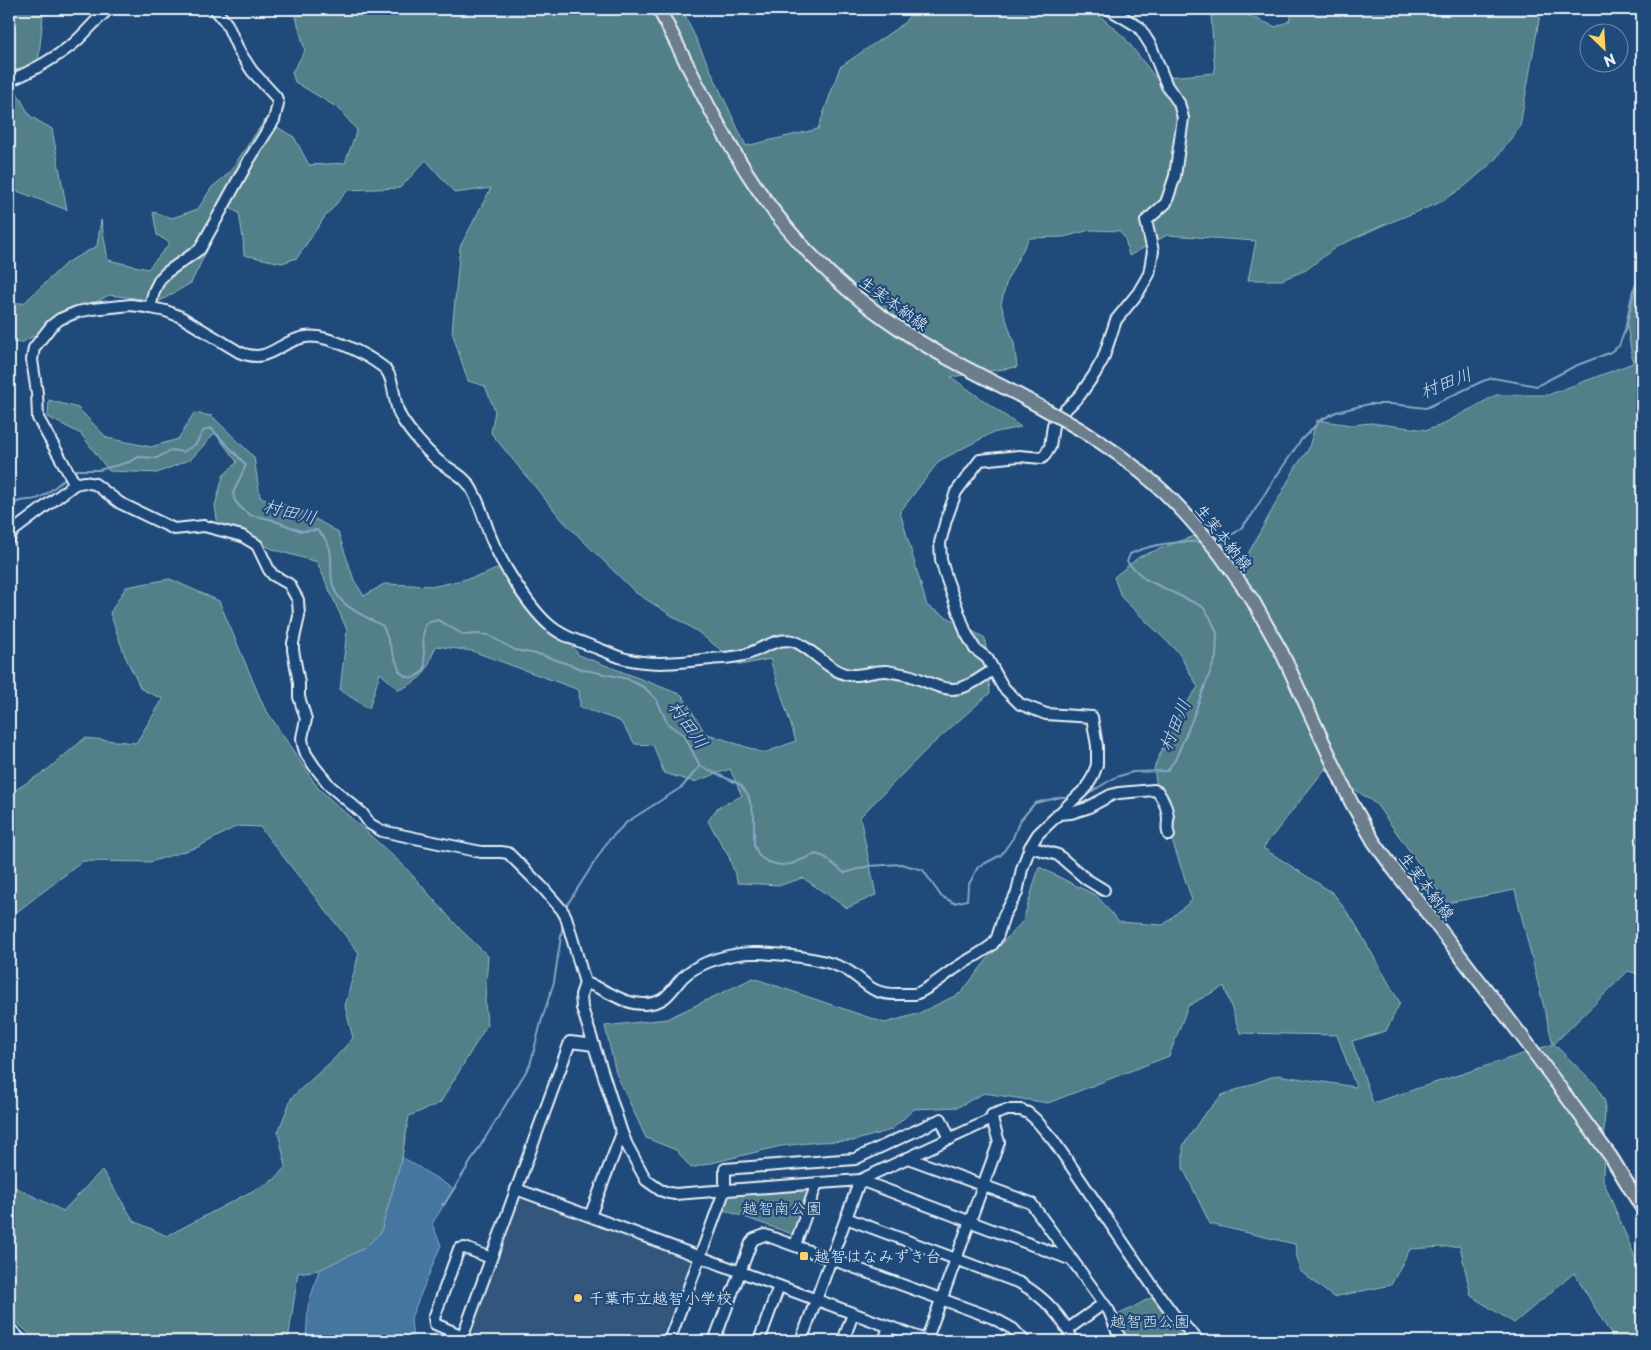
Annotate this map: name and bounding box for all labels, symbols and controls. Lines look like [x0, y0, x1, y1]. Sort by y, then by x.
north arrow [1578, 22, 1628, 72]
text: N [1600, 48, 1619, 72]
street label: 生実本納線 [855, 269, 934, 335]
water label: 村田川 [1415, 359, 1476, 404]
water label: 村田川 [261, 491, 320, 530]
street label: 生実本納線 [1190, 498, 1259, 575]
water label: 村田川 [663, 694, 716, 754]
water label: 村田川 [1151, 694, 1197, 755]
street label: 生実本納線 [1394, 846, 1461, 925]
park label: 越智南公園 [742, 1195, 822, 1219]
place label: 越智はなみずき台 [814, 1243, 941, 1267]
marker: 越智はなみずき台 [798, 1250, 810, 1262]
place label: 千葉市立越智小学校 [588, 1285, 732, 1309]
marker: 千葉市立越智小学校 [572, 1292, 584, 1304]
park label: 越智西公園 [1110, 1308, 1190, 1332]

